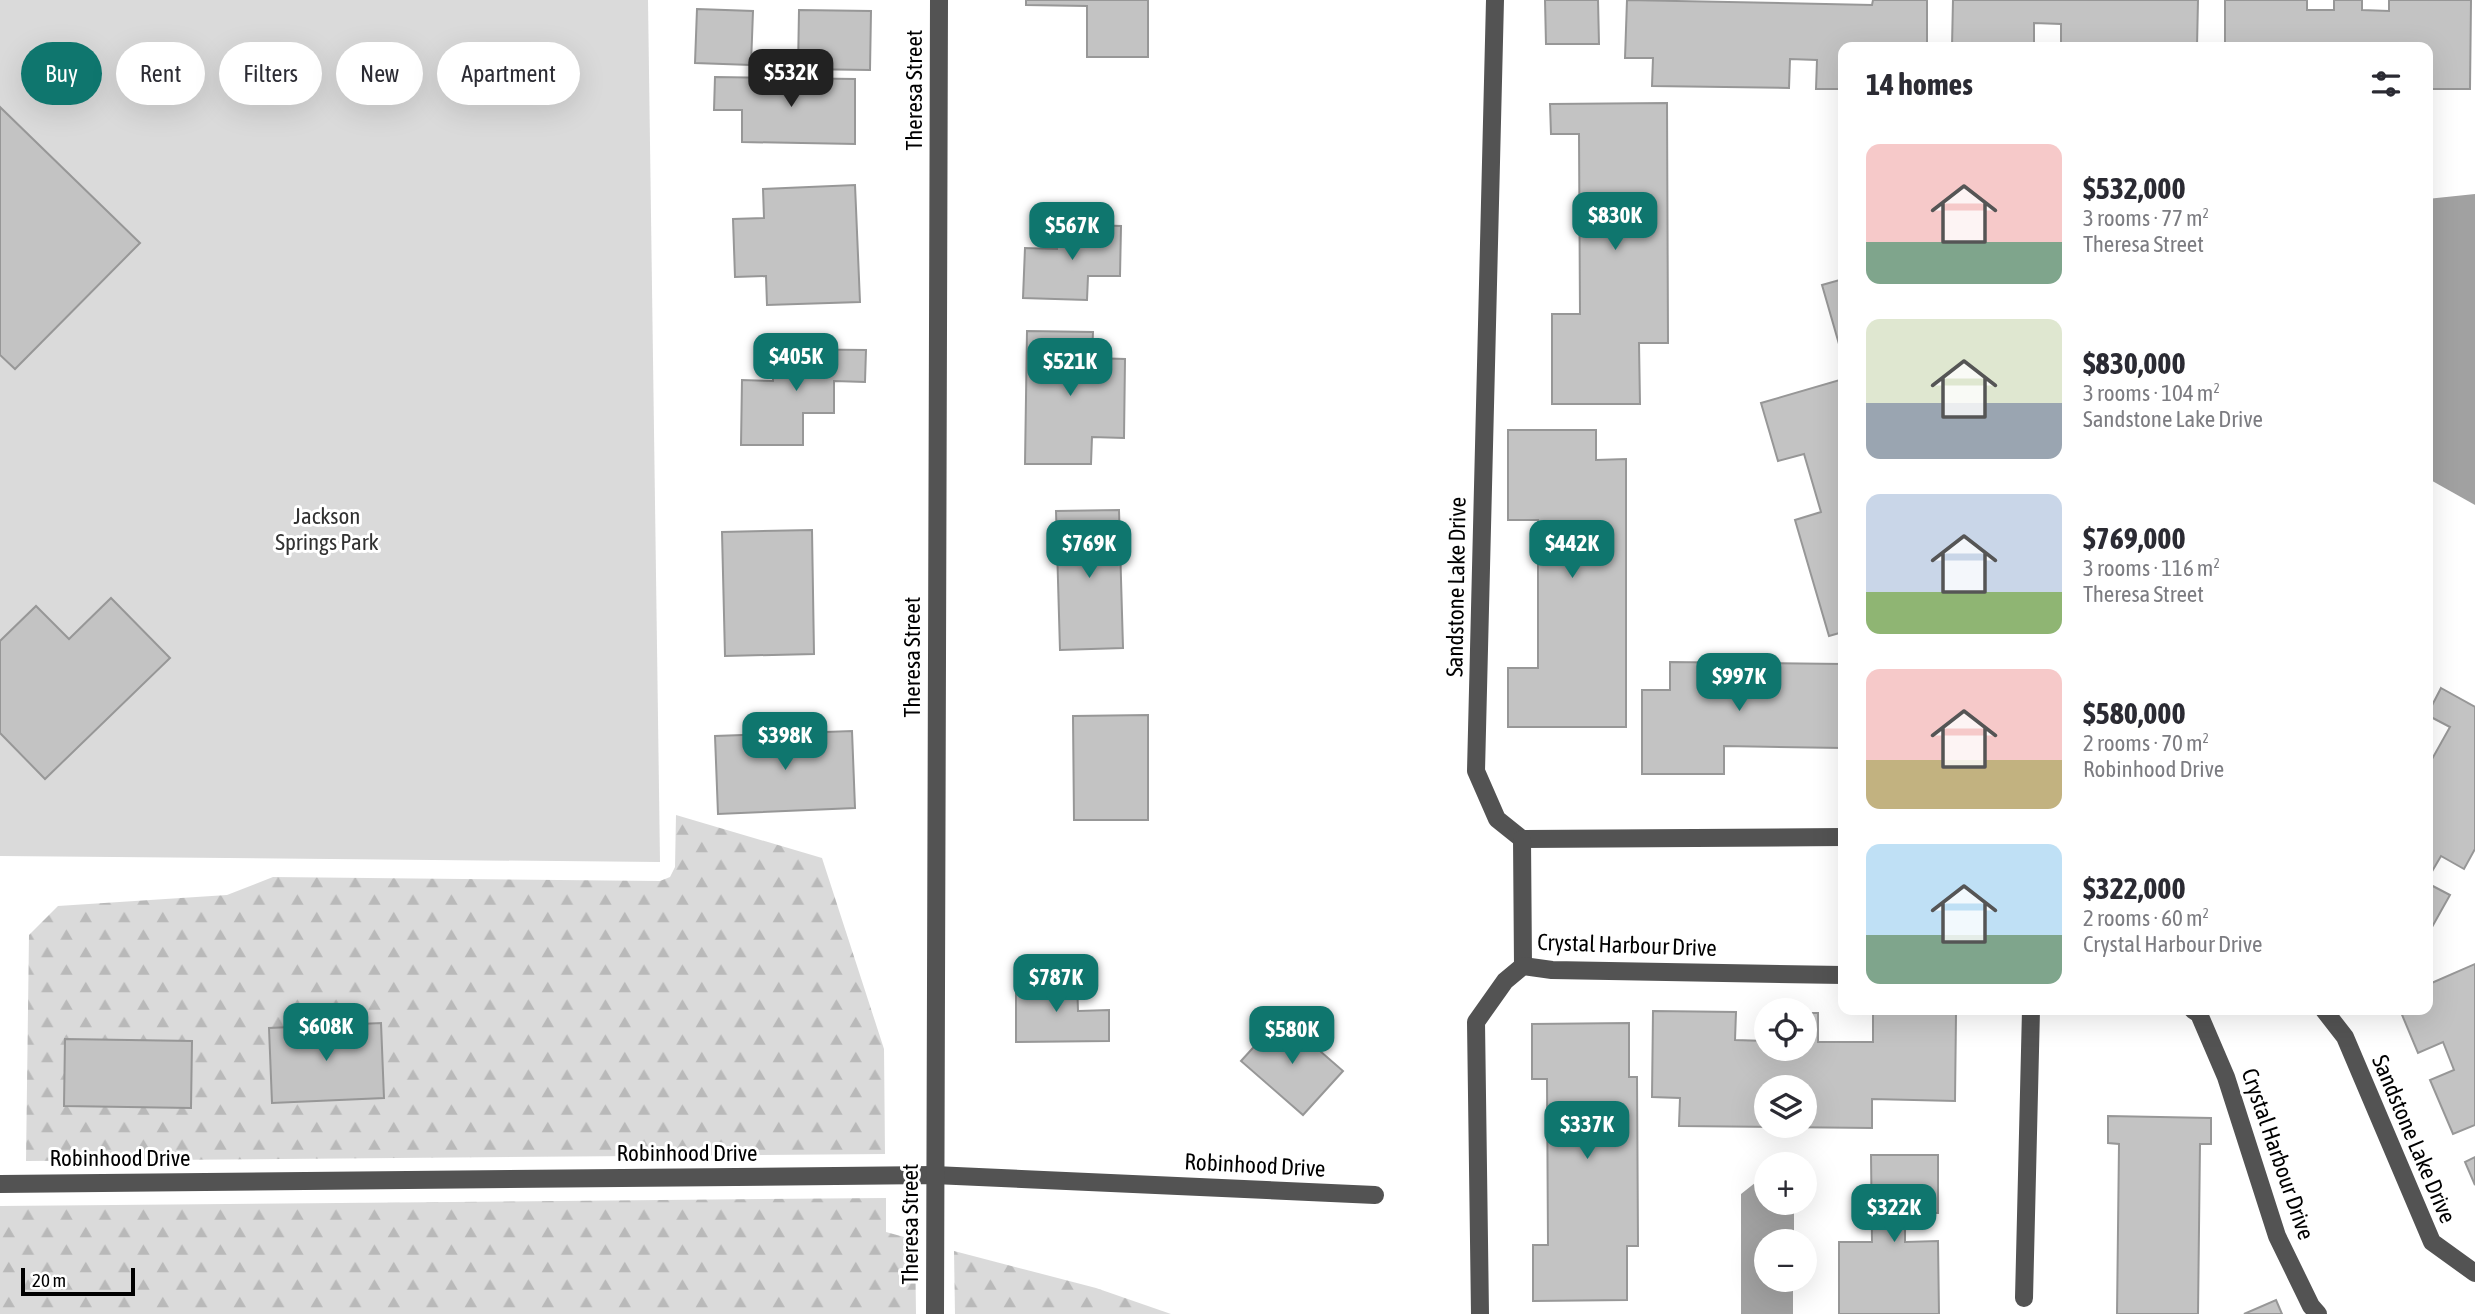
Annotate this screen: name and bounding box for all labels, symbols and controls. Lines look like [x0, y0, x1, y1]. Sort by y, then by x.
street label: Theresa Street [901, 30, 927, 150]
chip: Buy [21, 42, 102, 105]
chip: Rent [116, 42, 205, 105]
chip: Filters [219, 42, 322, 105]
chip: New [336, 42, 423, 105]
chip: Apartment [437, 42, 580, 105]
pin: $532K [742, 50, 840, 109]
text: $532K [764, 59, 818, 85]
icon: filters [2367, 65, 2405, 103]
text: 14 homes [1866, 67, 1973, 101]
text: $532,000 [2083, 171, 2186, 205]
icon: home [1922, 172, 2006, 256]
pin: $830K [1566, 192, 1664, 252]
pin: $567K [1023, 202, 1121, 262]
text: $830K [1588, 202, 1642, 228]
text: 3 rooms · 77 m² [2083, 205, 2209, 231]
text: $567K [1045, 212, 1099, 238]
text: Theresa Street [2083, 231, 2204, 257]
pin: $405K [747, 334, 845, 393]
pin: $521K [1021, 338, 1119, 398]
text: $405K [769, 343, 823, 369]
text: $830,000 [2083, 346, 2186, 380]
icon: home [1922, 347, 2006, 431]
text: $521K [1043, 348, 1097, 374]
text: 3 rooms · 104 m² [2083, 380, 2220, 406]
text: Sandstone Lake Drive [2083, 406, 2263, 432]
street label: Sandstone Lake Drive [1441, 497, 1471, 677]
park label: Jackson Springs Park [275, 503, 379, 555]
pin: $769K [1040, 520, 1138, 580]
pin: $442K [1523, 520, 1621, 580]
text: $769,000 [2083, 521, 2186, 555]
icon: home [1922, 522, 2006, 606]
text: $769K [1062, 530, 1116, 556]
text: $442K [1545, 530, 1599, 556]
text: 3 rooms · 116 m² [2083, 555, 2220, 581]
text: Theresa Street [2083, 581, 2204, 607]
street label: Theresa Street [899, 597, 925, 717]
pin: $997K [1690, 654, 1788, 713]
text: $997K [1712, 663, 1766, 689]
text: $580,000 [2083, 696, 2186, 730]
icon: home [1922, 697, 2006, 781]
pin: $398K [736, 712, 834, 772]
text: $398K [758, 722, 812, 748]
text: 2 rooms · 70 m² [2083, 730, 2209, 756]
text: Robinhood Drive [2083, 756, 2224, 782]
text: $322,000 [2083, 871, 2186, 905]
icon: home [1922, 872, 2006, 956]
text: 2 rooms · 60 m² [2083, 905, 2209, 931]
street label: Crystal Harbour Drive [1537, 929, 1717, 961]
text: Crystal Harbour Drive [2083, 931, 2263, 957]
pin: $787K [1007, 954, 1105, 1014]
text: $787K [1029, 964, 1083, 990]
map controls [1754, 998, 1817, 1292]
button: locate [1754, 998, 1817, 1061]
pin: $608K [277, 1004, 375, 1063]
pin: $580K [1243, 1006, 1341, 1066]
text: $608K [299, 1013, 353, 1039]
text: $580K [1265, 1016, 1319, 1042]
street label: Sandstone Lake Drive [2367, 1051, 2461, 1227]
street label: Crystal Harbour Drive [2236, 1065, 2320, 1243]
button: layers [1754, 1075, 1817, 1138]
pin: $337K [1538, 1102, 1636, 1161]
text: $337K [1560, 1111, 1614, 1137]
street label: Robinhood Drive [616, 1140, 758, 1166]
street label: Robinhood Drive [49, 1145, 191, 1171]
street label: Robinhood Drive [1184, 1148, 1326, 1182]
button: + [1754, 1152, 1817, 1215]
street label: Theresa Street [897, 1164, 923, 1284]
pin: $322K [1845, 1184, 1943, 1244]
text: $322K [1867, 1194, 1921, 1220]
button: − [1754, 1229, 1817, 1292]
scale bar [21, 1265, 135, 1297]
text: 20 m [32, 1269, 66, 1291]

